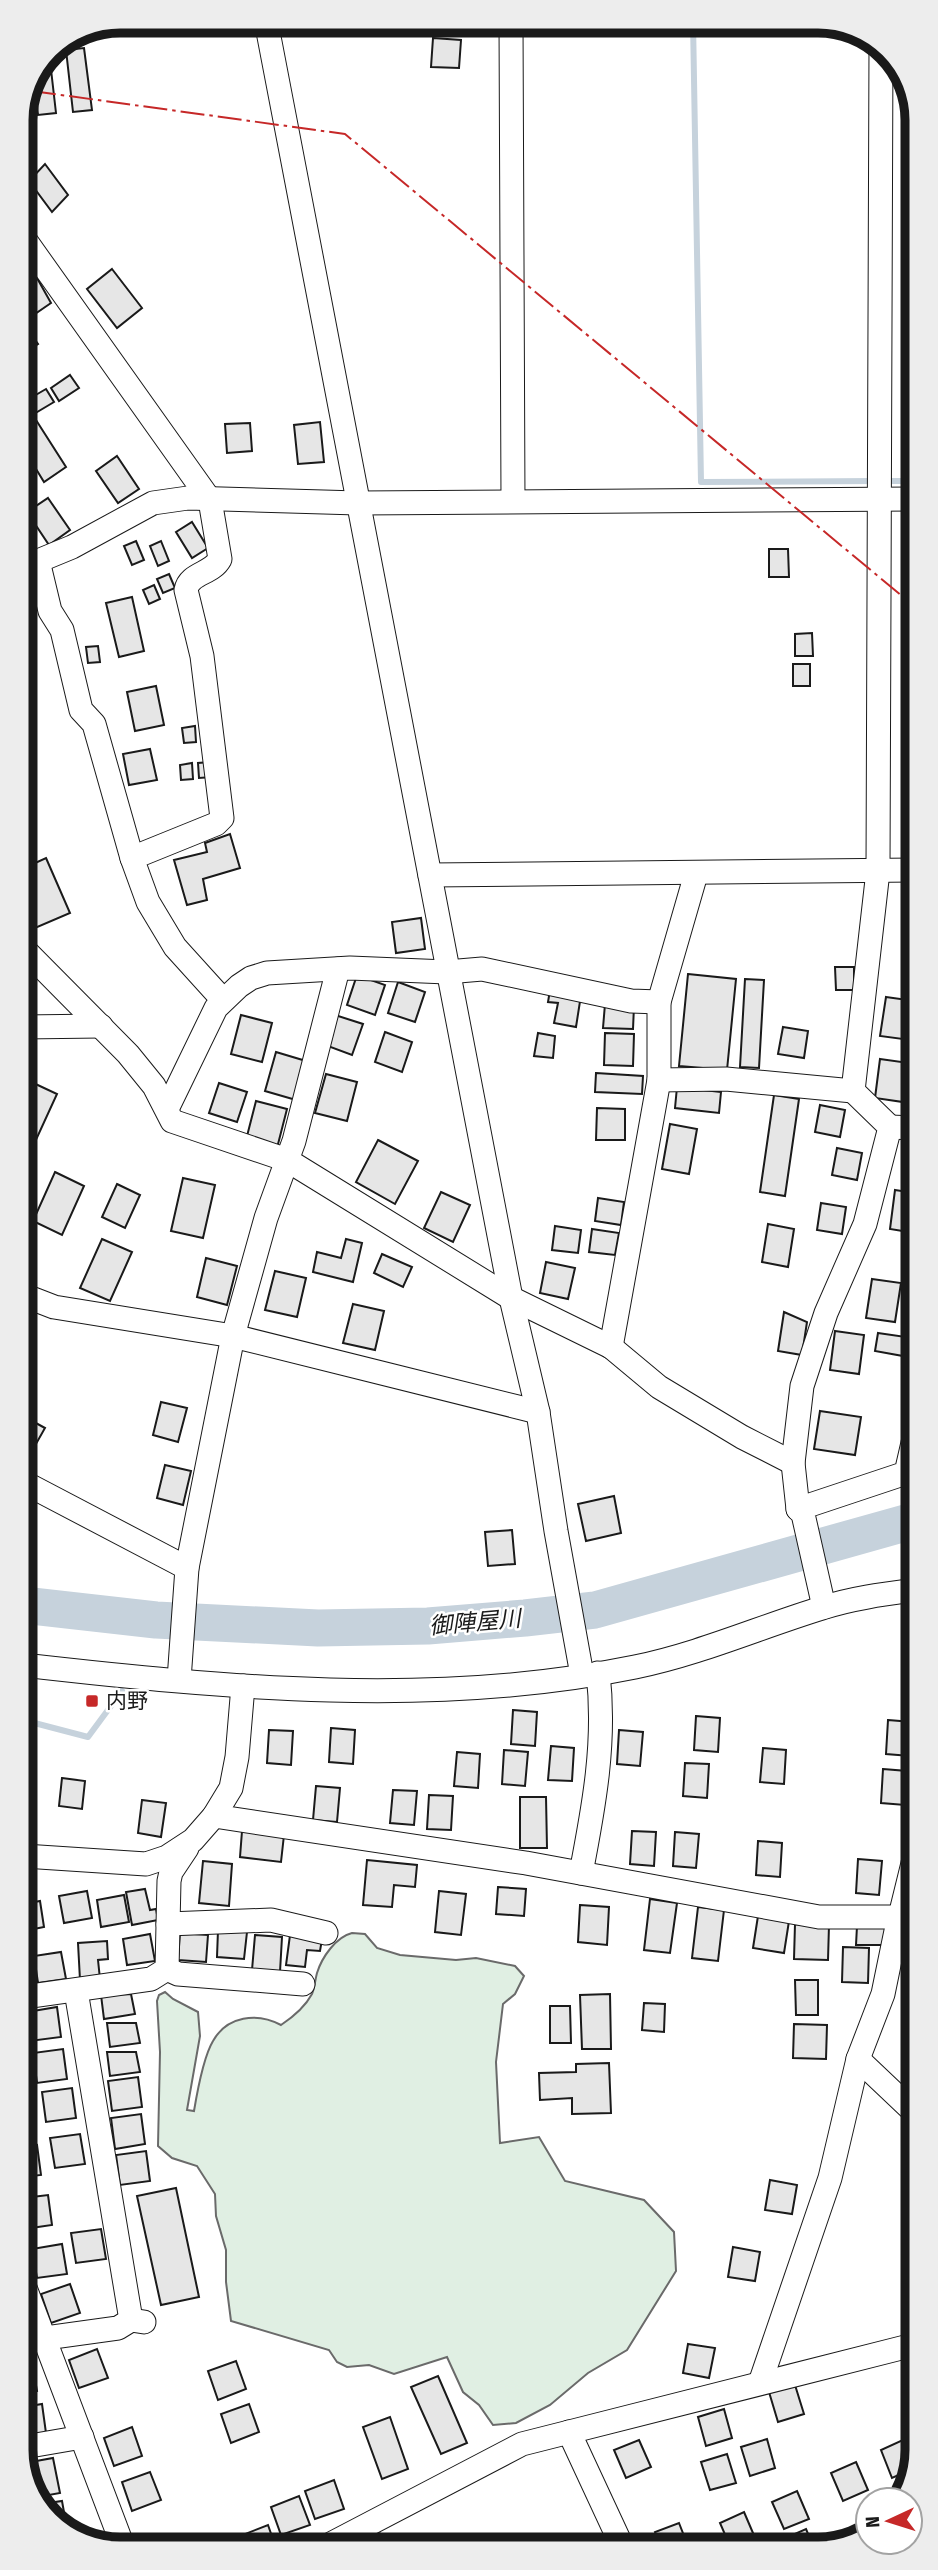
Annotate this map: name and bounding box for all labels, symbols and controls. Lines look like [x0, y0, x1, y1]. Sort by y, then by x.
water label: 御陣屋川 [428, 1604, 525, 1640]
place label: 内野 [106, 1688, 148, 1714]
marker: 内野 [84, 1693, 100, 1709]
north arrow [854, 2486, 924, 2556]
text: N [861, 2516, 884, 2529]

